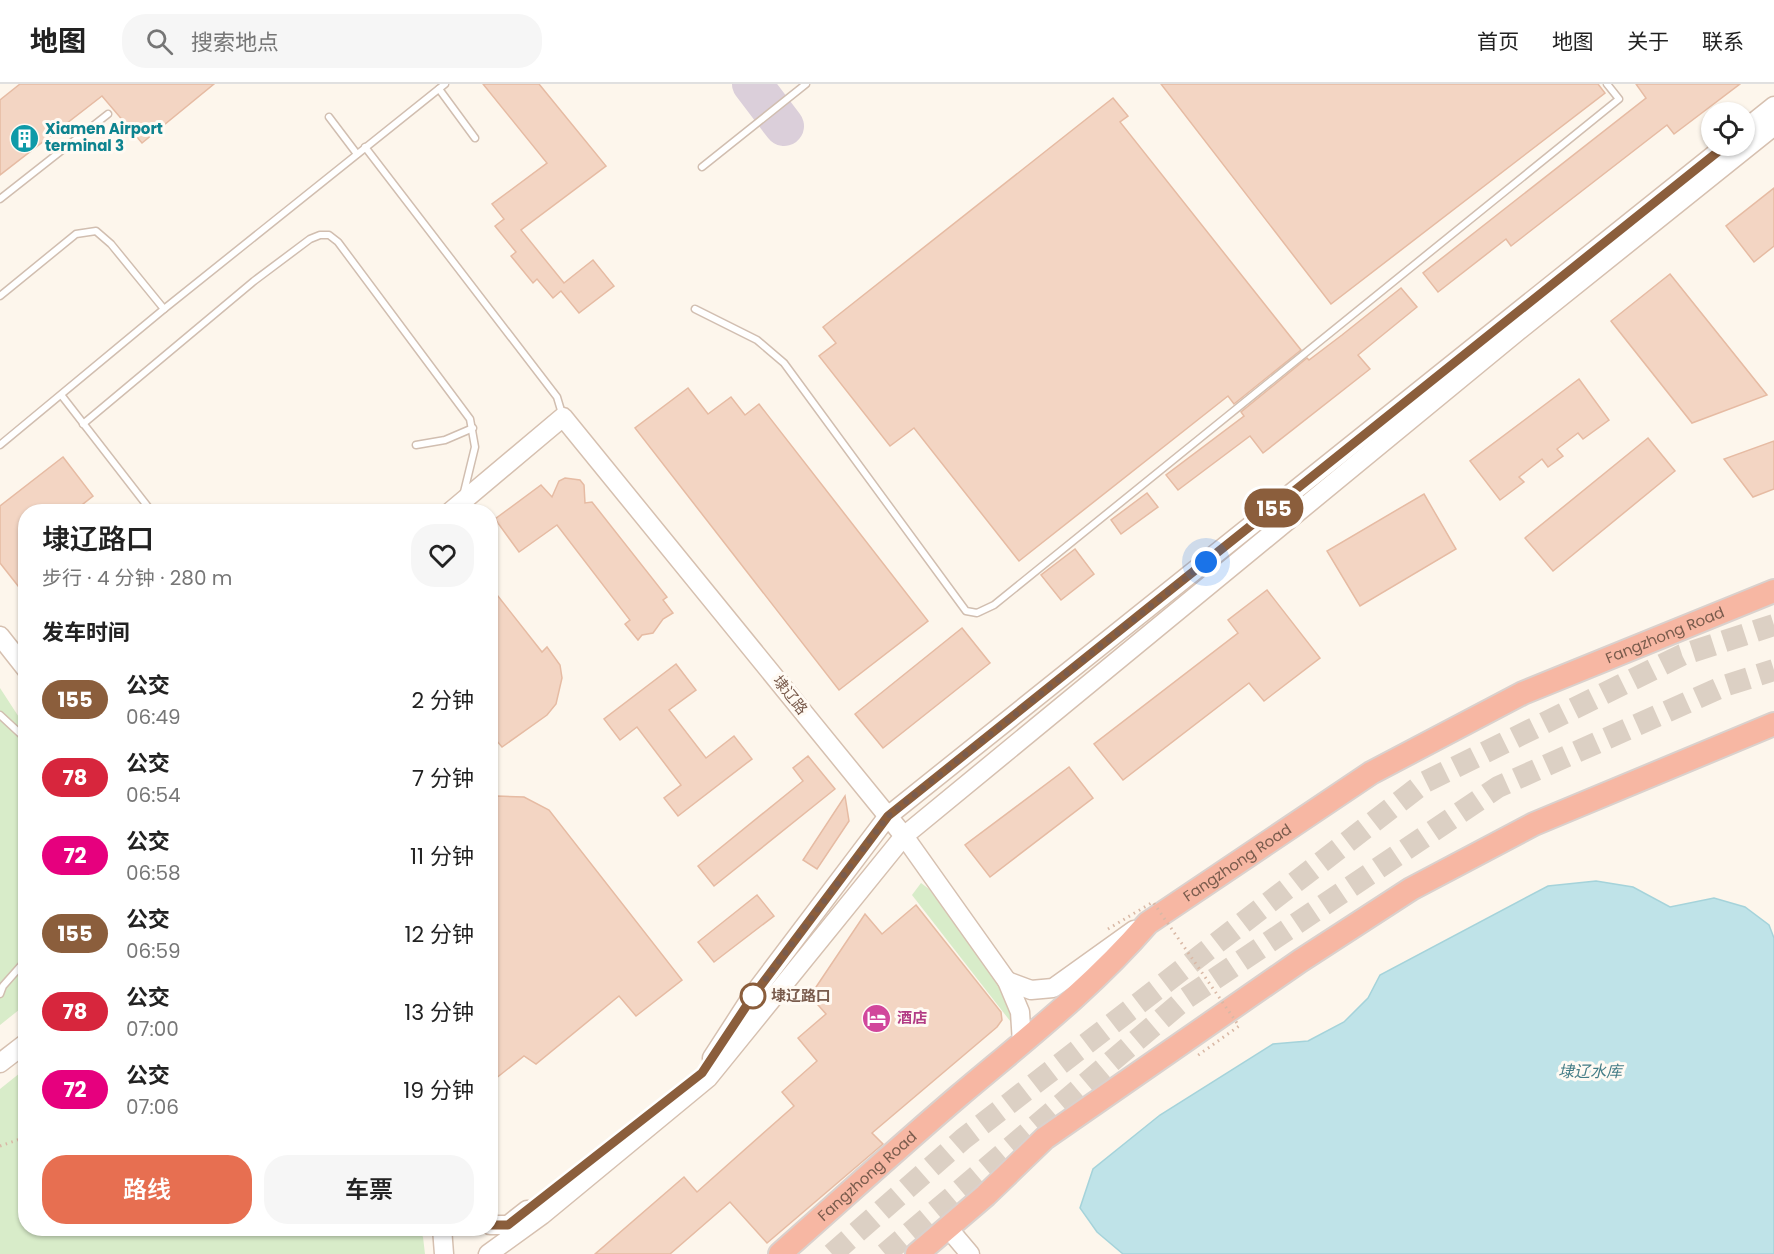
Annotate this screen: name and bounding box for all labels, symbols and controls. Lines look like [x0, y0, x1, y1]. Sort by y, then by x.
search box [122, 14, 542, 68]
text: 地图 [30, 22, 86, 61]
icon: search [143, 25, 176, 58]
text: 搜索地点 [191, 27, 279, 58]
text: 首页 [1477, 27, 1519, 56]
text: 地图 [1552, 27, 1594, 56]
text: 关于 [1627, 27, 1669, 56]
text: 联系 [1702, 27, 1744, 56]
map controls [1701, 102, 1755, 156]
button: locate [1701, 102, 1755, 156]
place label: Xiamen Airport terminal 3 [45, 118, 163, 156]
building icon: Xiamen Airport terminal 3 [8, 122, 40, 154]
line badge: 155 [1240, 488, 1308, 528]
text: 155 [1256, 494, 1292, 523]
text: 埭辽路口 [42, 520, 154, 559]
button: heart [411, 524, 474, 587]
your location [1191, 547, 1221, 577]
text: 步行 · 4 分钟 · 280 m [42, 564, 232, 592]
street label: Fangzhong Road [1602, 601, 1727, 668]
text: 发车时间 [42, 617, 130, 648]
text: 公交 [126, 670, 170, 701]
street label: 埭辽路 [768, 671, 813, 719]
text: 155 [57, 685, 93, 714]
text: 2 分钟 [411, 685, 474, 716]
text: 06:49 [126, 703, 181, 731]
text: 公交 [126, 748, 170, 779]
text: 78 [63, 763, 87, 792]
text: 7 分钟 [412, 763, 474, 794]
text: 06:54 [126, 781, 181, 809]
street label: Fangzhong Road [1179, 819, 1295, 906]
text: 公交 [126, 826, 170, 857]
text: 72 [63, 841, 87, 870]
text: 11 分钟 [410, 841, 474, 872]
text: 06:58 [126, 859, 181, 887]
text: 公交 [126, 904, 170, 935]
text: 155 [57, 919, 93, 948]
text: 12 分钟 [404, 919, 474, 950]
text: 06:59 [126, 937, 181, 965]
text: 公交 [126, 982, 170, 1013]
marker: 埭辽路口 [740, 983, 766, 1009]
place label: 埭辽路口 [771, 985, 831, 1006]
text: 78 [63, 997, 87, 1026]
text: 13 分钟 [404, 997, 474, 1028]
hotel icon: 酒店 [860, 1002, 892, 1034]
place label: 酒店 [897, 1007, 927, 1028]
text: 07:00 [126, 1015, 179, 1043]
text: 公交 [126, 1060, 170, 1091]
water label: 埭辽水库 [1558, 1060, 1625, 1083]
text: 72 [63, 1075, 87, 1104]
text: 19 分钟 [403, 1075, 474, 1106]
text: 07:06 [126, 1093, 179, 1121]
street label: Fangzhong Road [813, 1126, 921, 1226]
button: 路线 [42, 1155, 252, 1224]
button: 车票 [264, 1155, 474, 1224]

